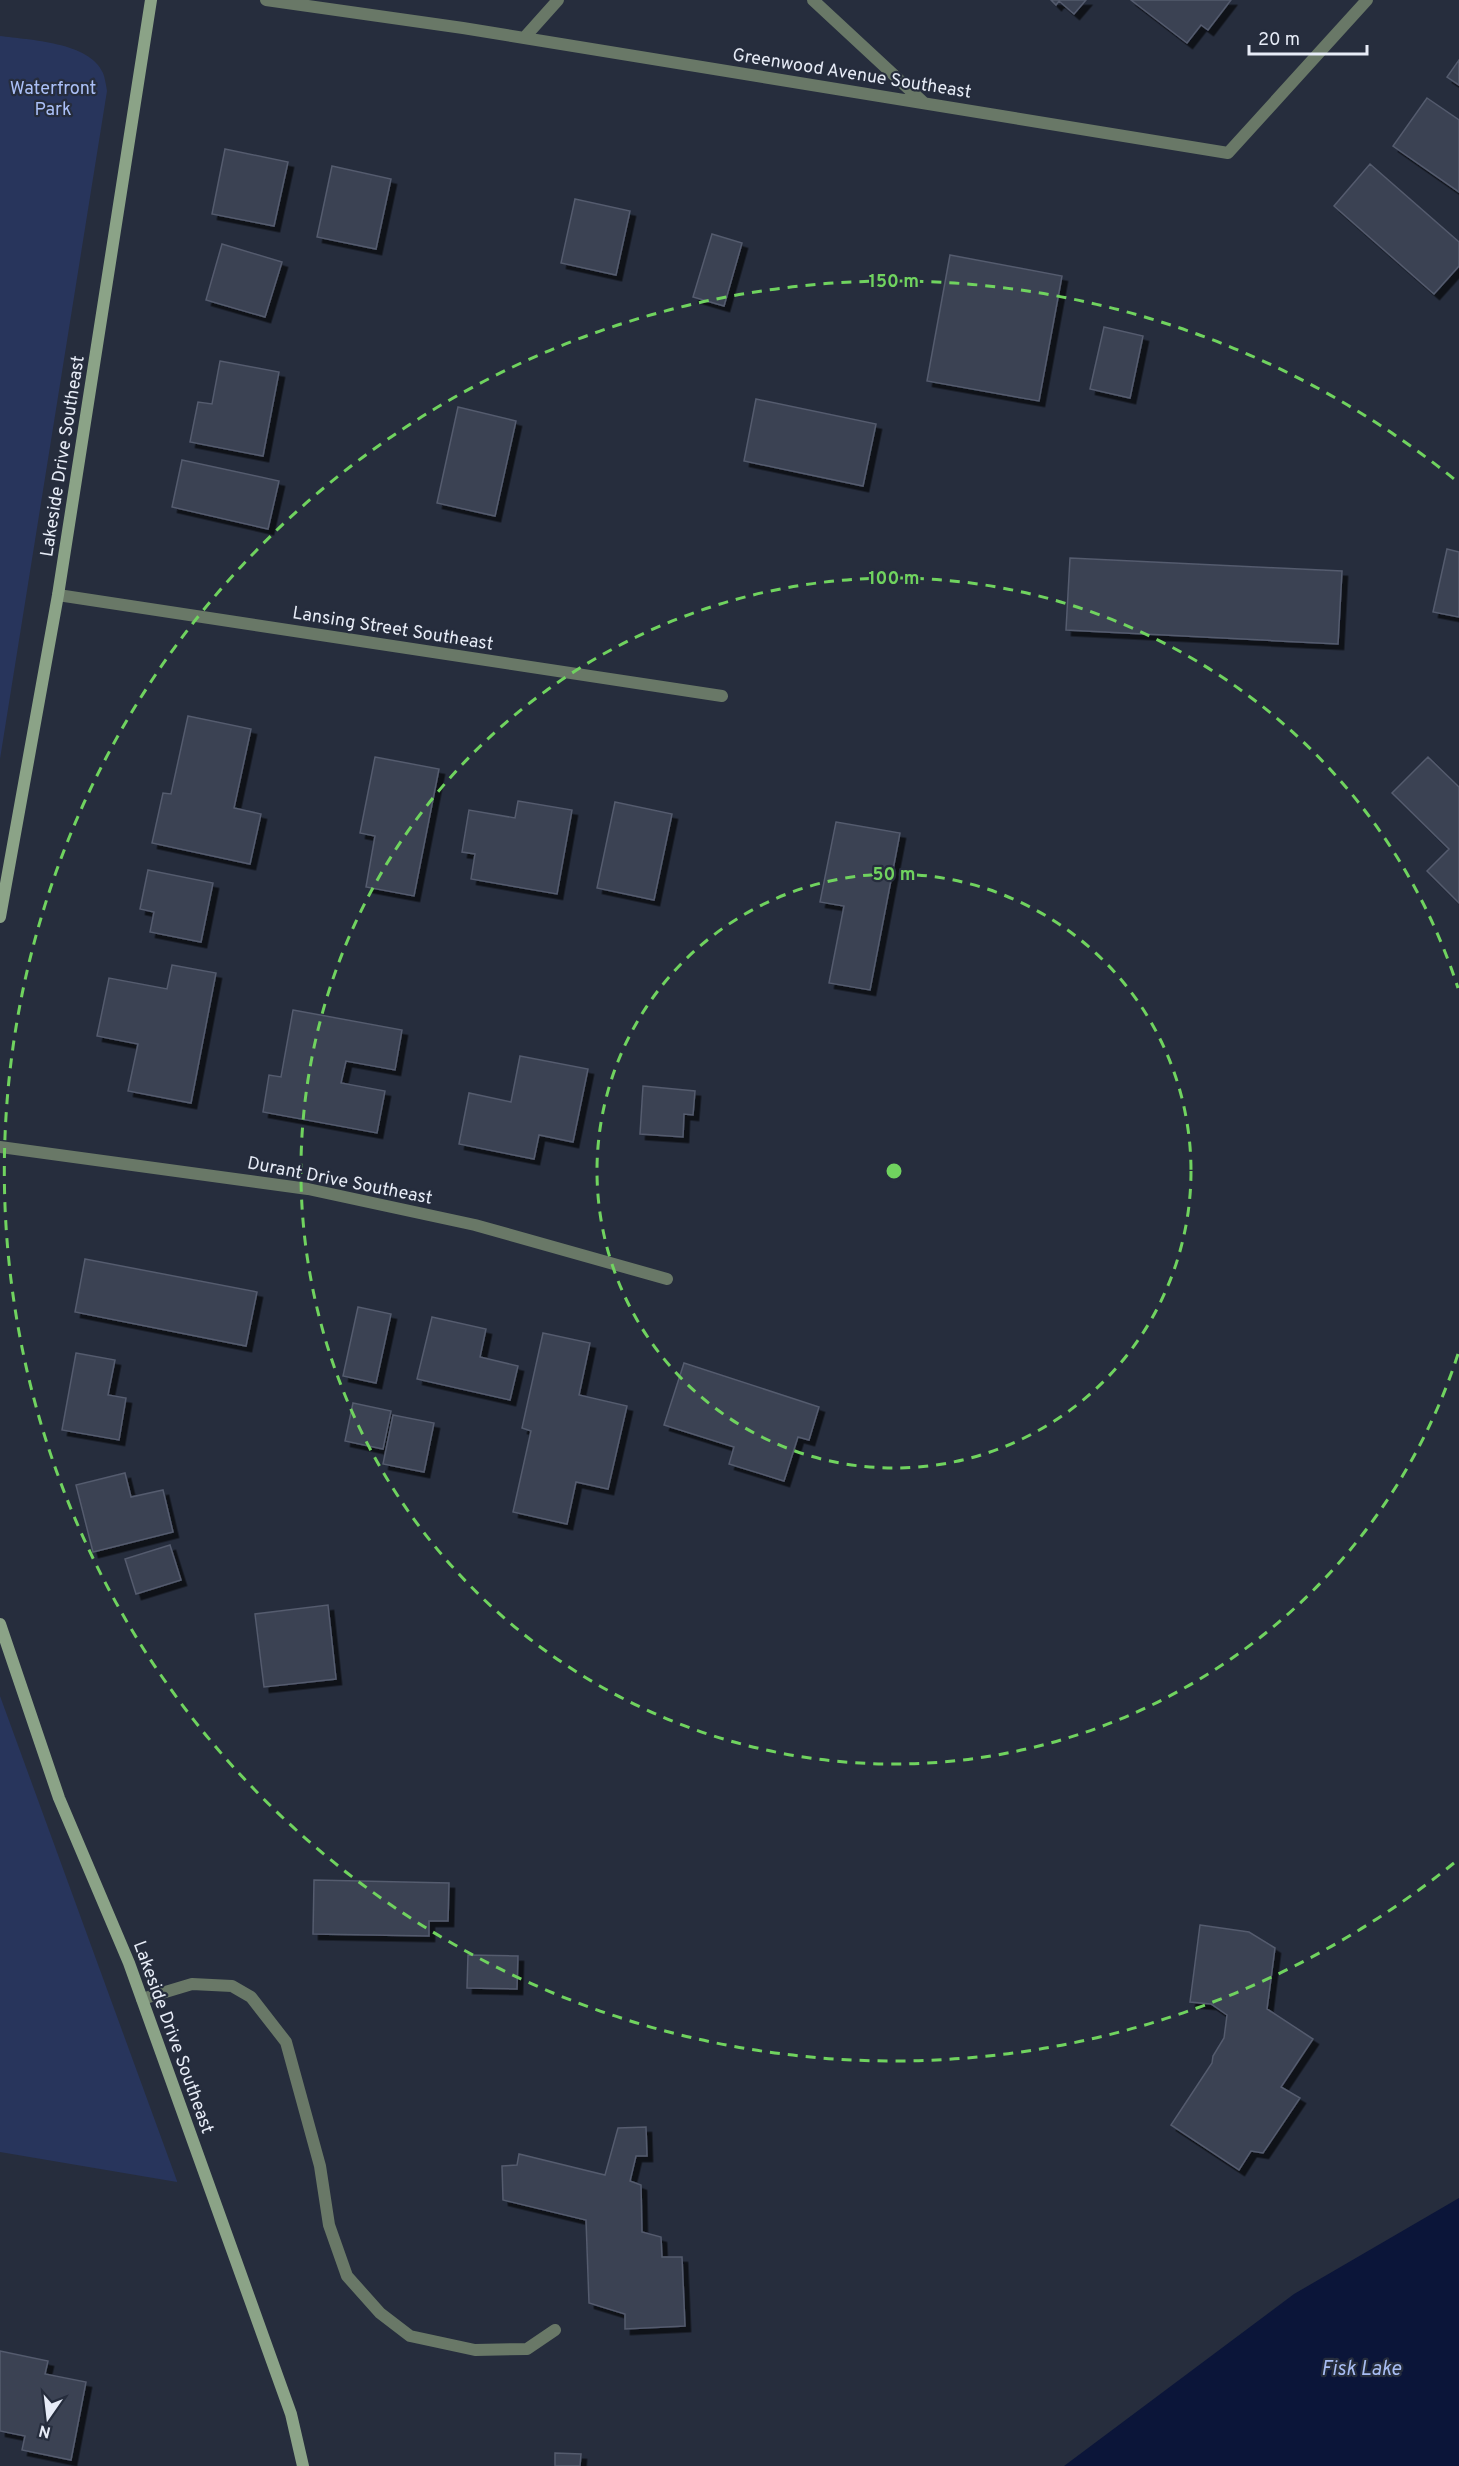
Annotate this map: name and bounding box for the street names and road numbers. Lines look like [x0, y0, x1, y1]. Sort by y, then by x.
street label: Greenwood Avenue Southeast [731, 44, 973, 105]
street label: Lakeside Drive Southeast [36, 354, 91, 559]
street label: Lansing Street Southeast [291, 602, 495, 657]
street label: Durant Drive Southeast [245, 1152, 434, 1211]
street label: Lakeside Drive Southeast [127, 1938, 218, 2137]

